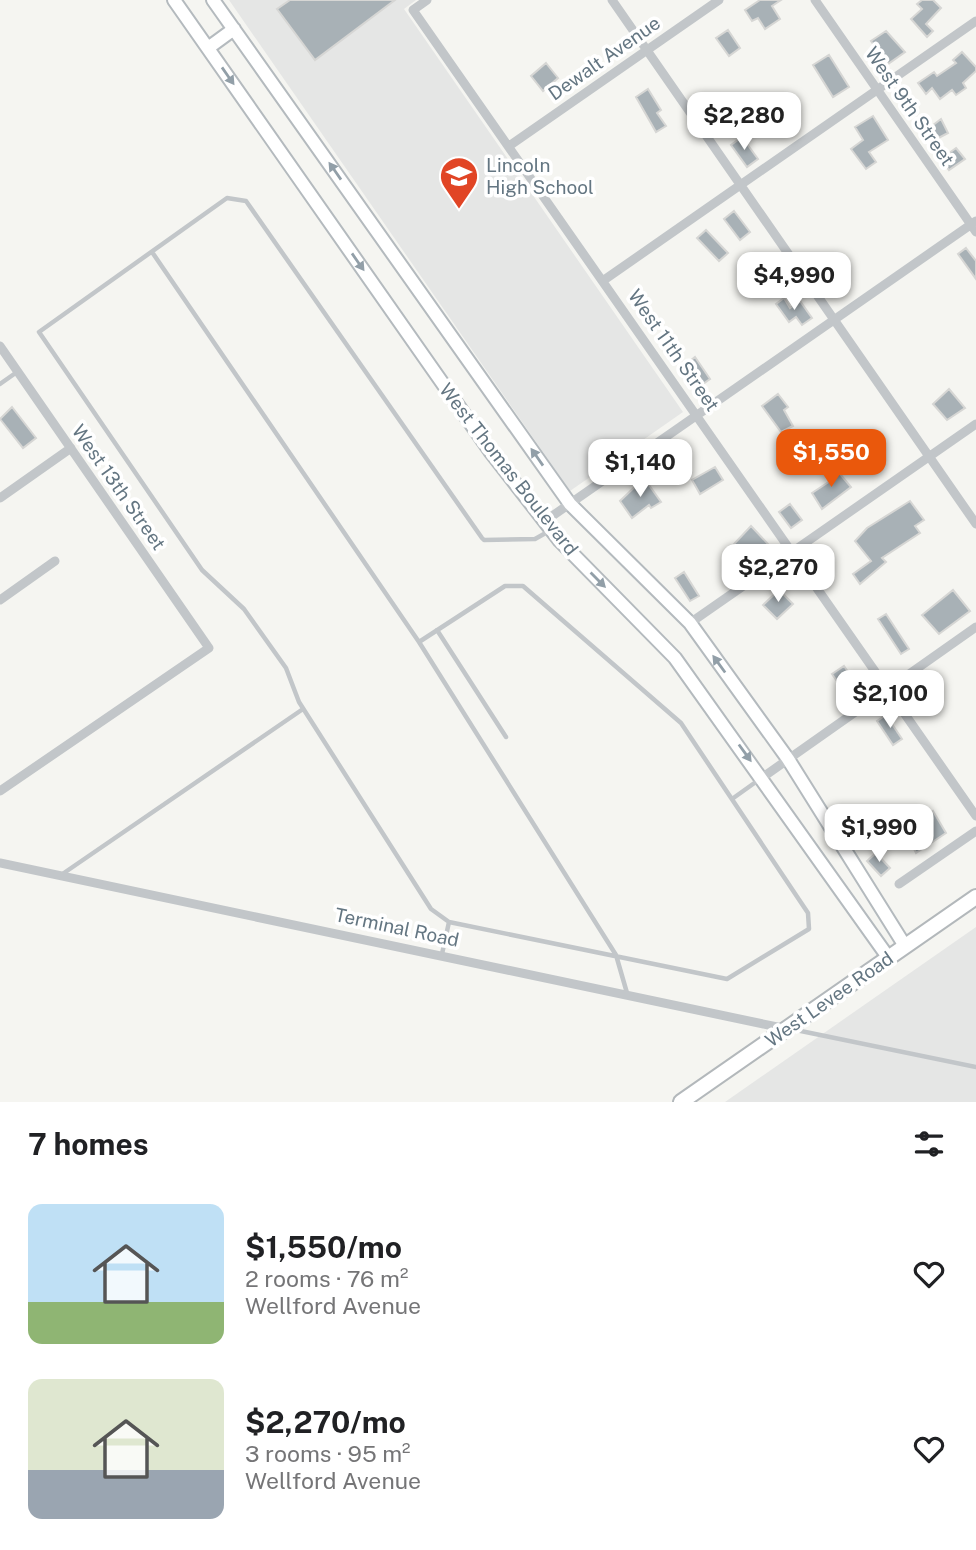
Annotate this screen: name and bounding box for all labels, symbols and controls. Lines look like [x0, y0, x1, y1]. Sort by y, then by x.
street label: Dewalt Avenue [544, 11, 664, 105]
street label: West 9th Street [861, 42, 959, 170]
one-way arrow [221, 67, 235, 85]
pin: $2,280 [687, 92, 801, 152]
text: $2,280 [703, 101, 785, 128]
place label: Lincoln High School [486, 154, 594, 198]
school or university icon: Lincoln High School [438, 155, 480, 210]
one-way arrow [328, 162, 342, 180]
pin: $4,990 [737, 252, 851, 312]
one-way arrow [351, 253, 365, 271]
text: $4,990 [753, 261, 835, 288]
street label: West 11th Street [624, 285, 724, 415]
street label: West Thomas Boulevard [435, 379, 583, 559]
street label: West 13th Street [68, 420, 170, 554]
pin: $1,550 [774, 430, 888, 489]
text: $1,550 [792, 438, 870, 465]
pin: $1,140 [583, 440, 697, 499]
one-way arrow [530, 448, 544, 466]
text: $1,140 [604, 448, 676, 475]
pin: $2,270 [721, 544, 835, 604]
text: $2,270 [738, 553, 818, 580]
one-way arrow [590, 571, 606, 588]
one-way arrow [712, 654, 726, 673]
pin: $2,100 [833, 670, 947, 730]
text: $2,100 [852, 679, 928, 706]
one-way arrow [738, 744, 752, 762]
pin: $1,990 [822, 804, 936, 864]
text: $1,990 [841, 813, 917, 840]
street label: Terminal Road [333, 903, 461, 951]
street label: West Levee Road [761, 947, 897, 1051]
icon: filters [910, 1125, 948, 1163]
text: 7 homes [28, 1126, 149, 1162]
text: $1,550/mo [245, 1229, 402, 1265]
icon: home [84, 1232, 168, 1316]
icon: heart [910, 1255, 948, 1293]
text: 2 rooms · 76 m² [245, 1265, 408, 1292]
text: Wellford Avenue [245, 1292, 421, 1319]
text: $2,270/mo [245, 1404, 406, 1440]
icon: home [84, 1407, 168, 1491]
icon: heart [910, 1430, 948, 1468]
text: 3 rooms · 95 m² [245, 1440, 411, 1467]
text: Wellford Avenue [245, 1467, 421, 1494]

